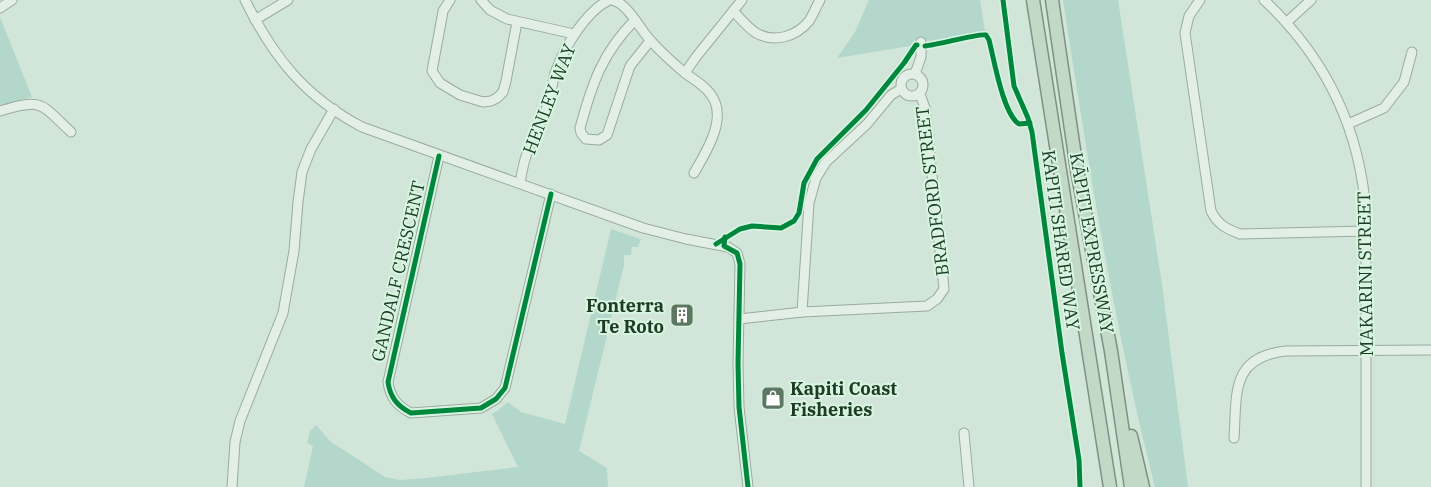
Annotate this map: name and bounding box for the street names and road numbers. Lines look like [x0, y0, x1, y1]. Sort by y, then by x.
street label: HENLEY WAY [517, 40, 581, 158]
street label: BRADFORD STREET [910, 104, 954, 277]
street label: KAPITI SHARED WAY [1037, 148, 1085, 332]
street label: KĀPITI EXPRESSWAY [1065, 151, 1119, 336]
street label: GANDALF CRESCENT [366, 178, 430, 364]
street label: MAKARINI STREET [1352, 191, 1378, 357]

